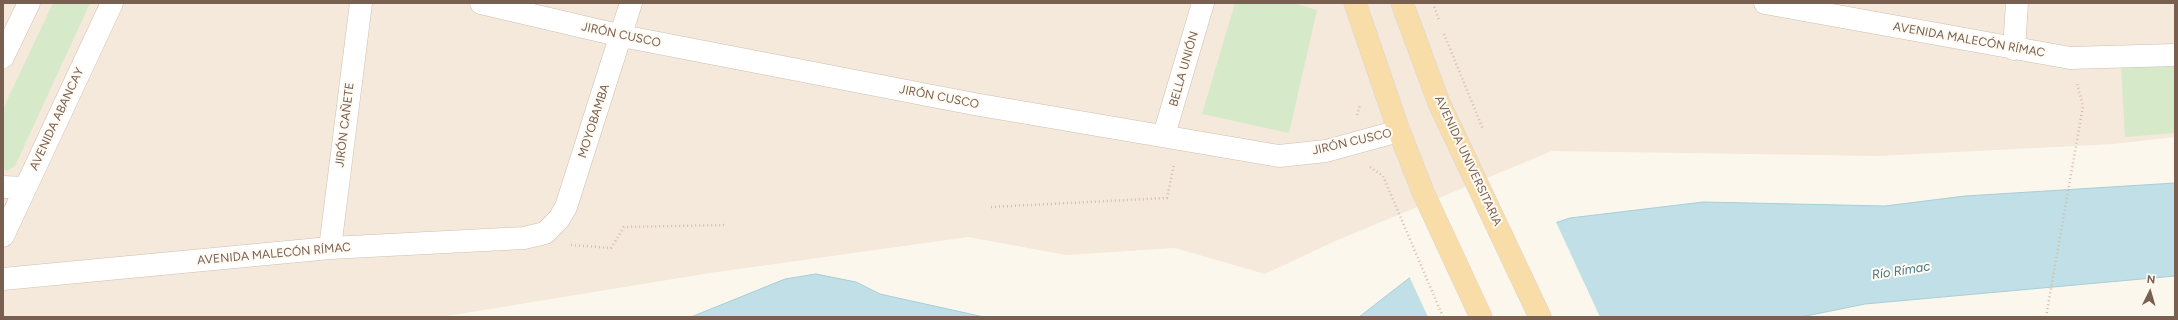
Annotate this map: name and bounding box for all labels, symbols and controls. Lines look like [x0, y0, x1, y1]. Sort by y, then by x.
street label: JIRÓN CUSCO [580, 20, 662, 50]
street label: AVENIDA MALECÓN RÍMAC [1892, 20, 2046, 60]
street label: BELLA UNIÓN [1166, 30, 1202, 108]
street label: AVENIDA ABANCAY [27, 65, 87, 173]
street label: JIRÓN CAÑETE [333, 82, 357, 168]
street label: MOYOBAMBA [575, 82, 613, 160]
street label: JIRÓN CUSCO [898, 82, 980, 112]
street label: AVENIDA UNIVERSITARIA [1431, 93, 1505, 229]
street label: JIRÓN CUSCO [1311, 126, 1393, 158]
street label: AVENIDA MALECÓN RÍMAC [197, 240, 351, 268]
water label: Río Rímac [1871, 259, 1931, 283]
north arrow [2130, 272, 2170, 312]
text: N [2146, 273, 2156, 286]

